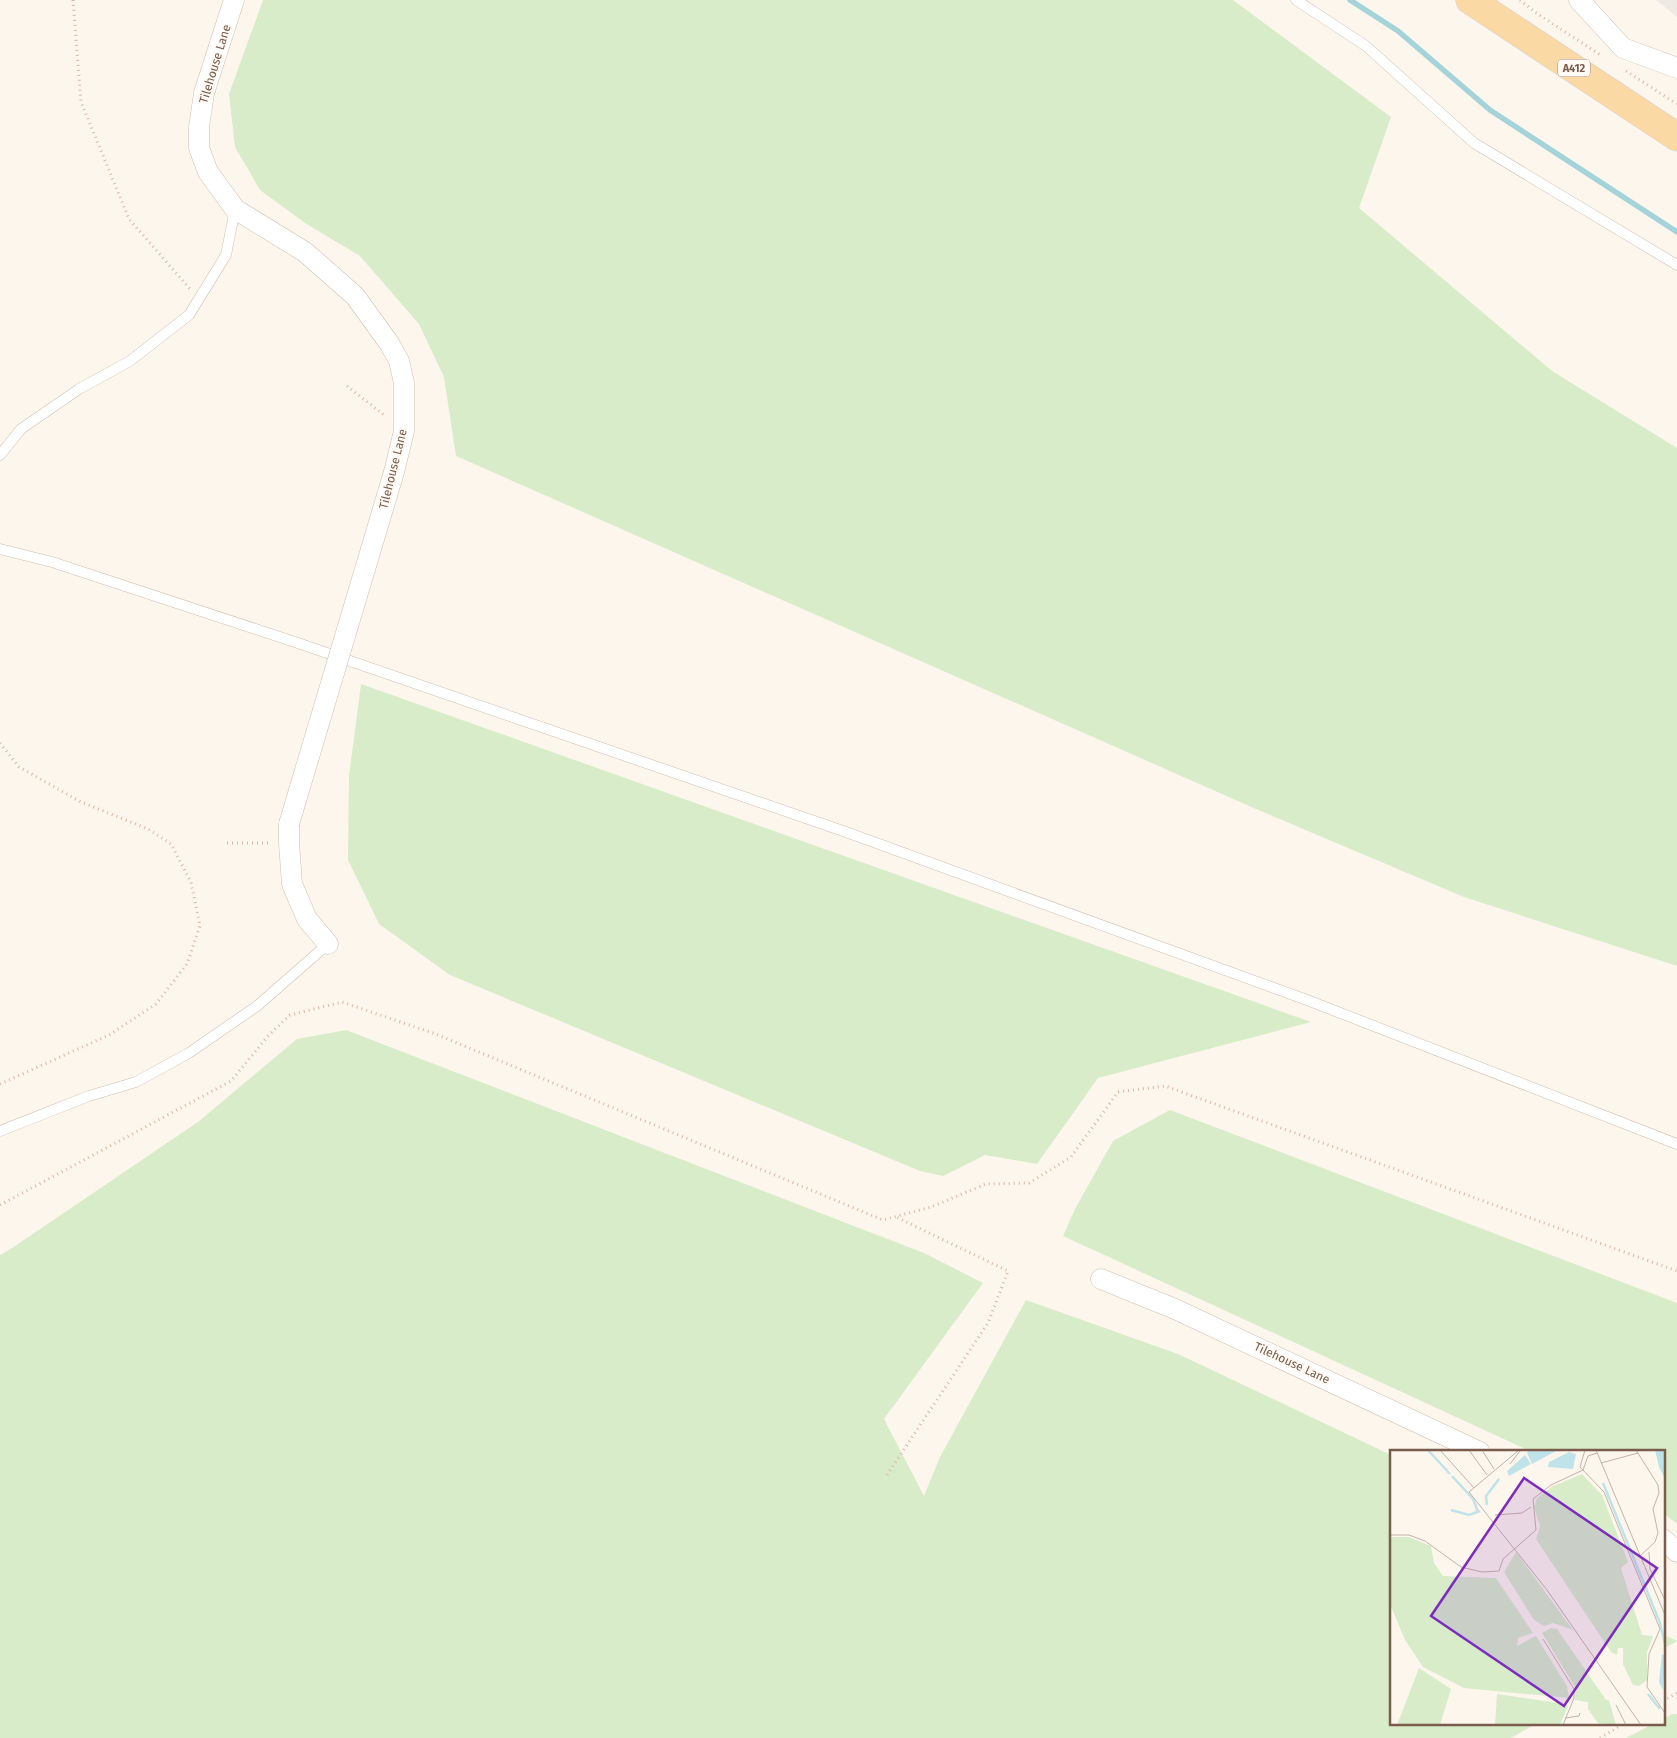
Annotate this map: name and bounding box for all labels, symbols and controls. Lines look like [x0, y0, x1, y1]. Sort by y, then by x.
street label: Tilehouse Lane [196, 23, 234, 105]
road number: A412 [1558, 59, 1590, 76]
street label: Tilehouse Lane [376, 428, 410, 510]
street label: Tilehouse Lane [1252, 1339, 1332, 1387]
inset map [1390, 1450, 1664, 1726]

